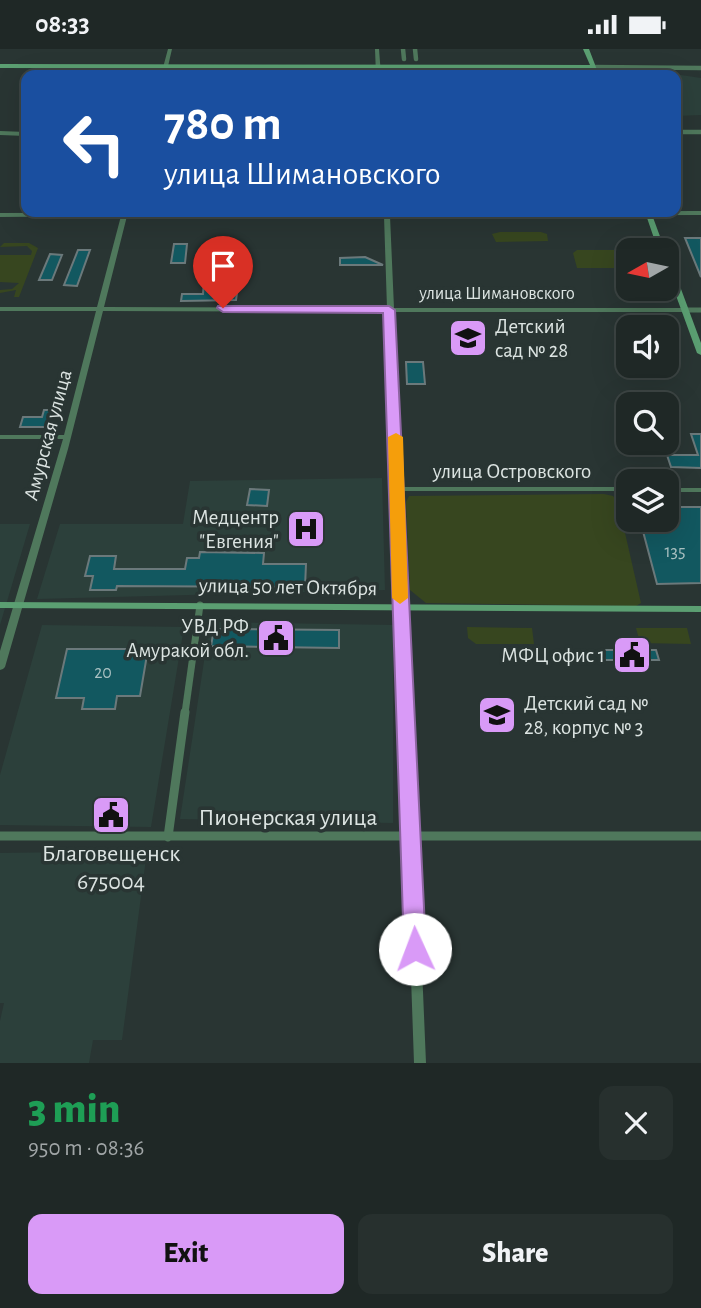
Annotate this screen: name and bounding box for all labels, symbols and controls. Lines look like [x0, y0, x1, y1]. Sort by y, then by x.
text: 08:33 [35, 11, 90, 37]
icon: left [49, 98, 140, 189]
text: 780 m [164, 100, 282, 149]
text: улица Шимановского [164, 158, 441, 190]
pin [193, 236, 253, 308]
north arrow [616, 238, 679, 301]
map controls [616, 238, 679, 532]
icon: arrive [204, 247, 242, 285]
street label: улица Шимановского [418, 285, 575, 303]
button: sound [616, 315, 679, 378]
place label: Детский сад № 28 [495, 316, 568, 361]
school or university icon: Детский сад № 28 [447, 317, 489, 359]
street label: Амурская улица [20, 367, 76, 503]
button: search [616, 392, 679, 455]
street label: улица Островского [432, 461, 591, 482]
button: layers [616, 469, 679, 532]
place label: Медцентр "Евгения" [192, 507, 279, 552]
hospital icon: Медцентр "Евгения" [285, 508, 327, 550]
house number: 135 [664, 543, 686, 561]
street label: улица 50 лет Октября [198, 575, 377, 599]
place label: УВД РФ Амуракой обл. [126, 616, 249, 661]
public building icon: УВД РФ Амуракой обл. [255, 617, 297, 659]
public building icon: МФЦ офис 1 [611, 634, 653, 676]
place label: МФЦ офис 1 [501, 645, 605, 666]
house number: 20 [94, 664, 112, 682]
place label: Детский сад № 28, корпус № 3 [524, 693, 648, 738]
school or university icon: Детский сад № 28, корпус № 3 [476, 694, 518, 736]
public building icon: Благовещенск 675004 [90, 794, 132, 836]
street label: Пионерская улица [199, 806, 377, 830]
place label: Благовещенск 675004 [42, 842, 180, 894]
position arrow [378, 912, 452, 986]
button: close [599, 1086, 673, 1160]
text: 3 min [28, 1088, 120, 1130]
text: 950 m · 08:36 [28, 1137, 144, 1160]
button: Exit [28, 1214, 344, 1294]
button: Share [358, 1214, 673, 1294]

